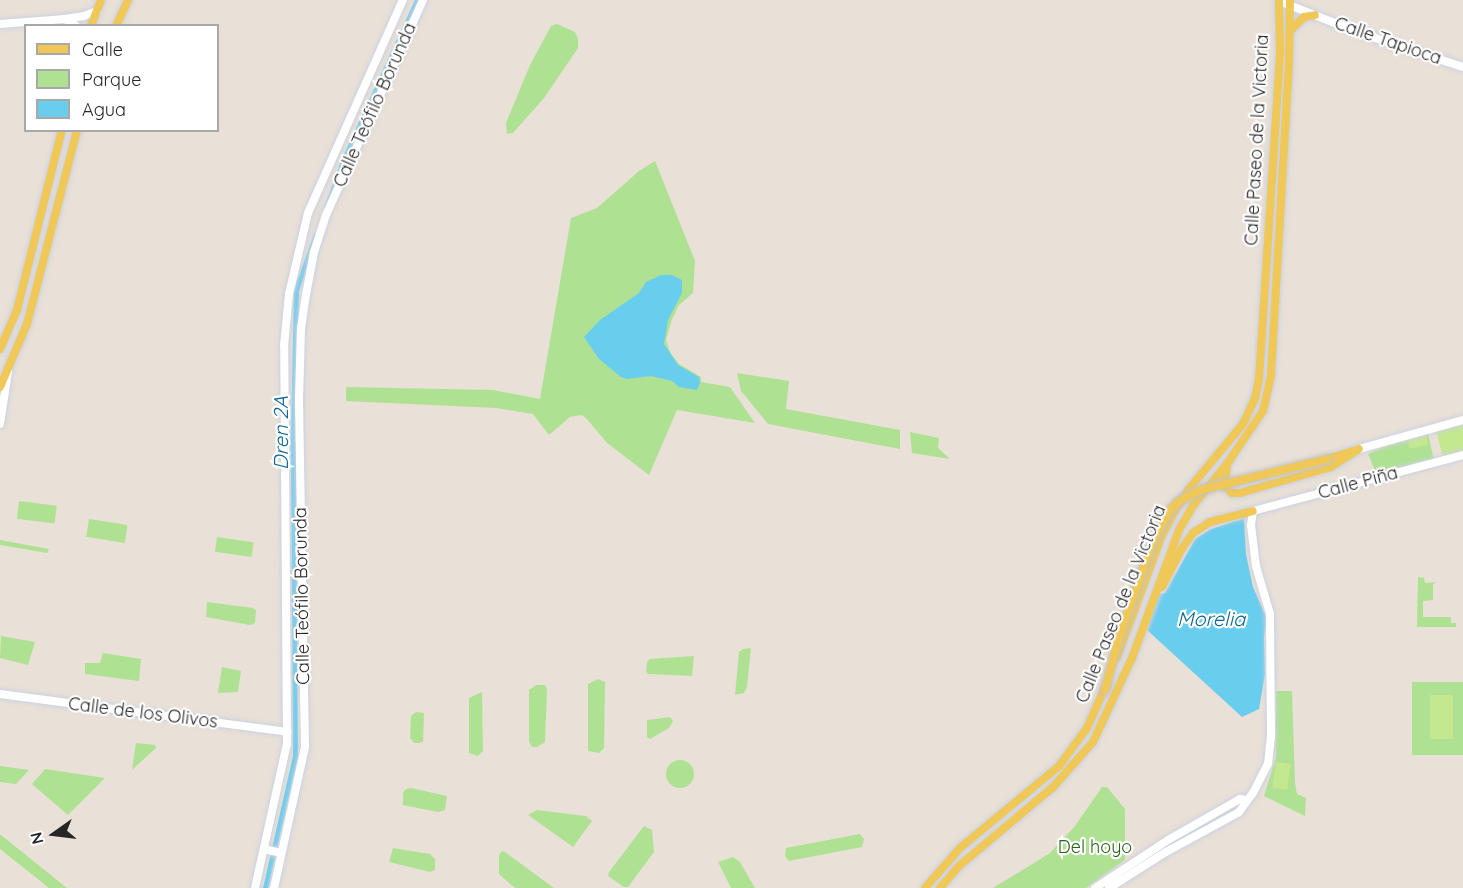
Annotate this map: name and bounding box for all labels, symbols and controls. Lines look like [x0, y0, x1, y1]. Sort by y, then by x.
street label: Calle Tapioca [1332, 13, 1444, 69]
street label: Calle Teófilo Borunda [329, 19, 421, 191]
legend [24, 24, 219, 132]
street label: Calle Paseo de la Victoria [1241, 34, 1273, 246]
text: Calle [82, 38, 123, 61]
text: Parque [82, 68, 141, 91]
text: Agua [82, 98, 126, 121]
water label: Dren 2A [268, 396, 292, 470]
street label: Calle Piña [1316, 462, 1400, 504]
street label: Calle Paseo de la Victoria [1071, 502, 1171, 706]
street label: Calle Teófilo Borunda [290, 507, 314, 685]
water label: Morelia [1177, 606, 1245, 630]
street label: Calle de los Olivos [67, 693, 219, 733]
north arrow [24, 804, 84, 864]
text: N [25, 830, 48, 846]
park label: Del hoyo [1058, 836, 1132, 858]

